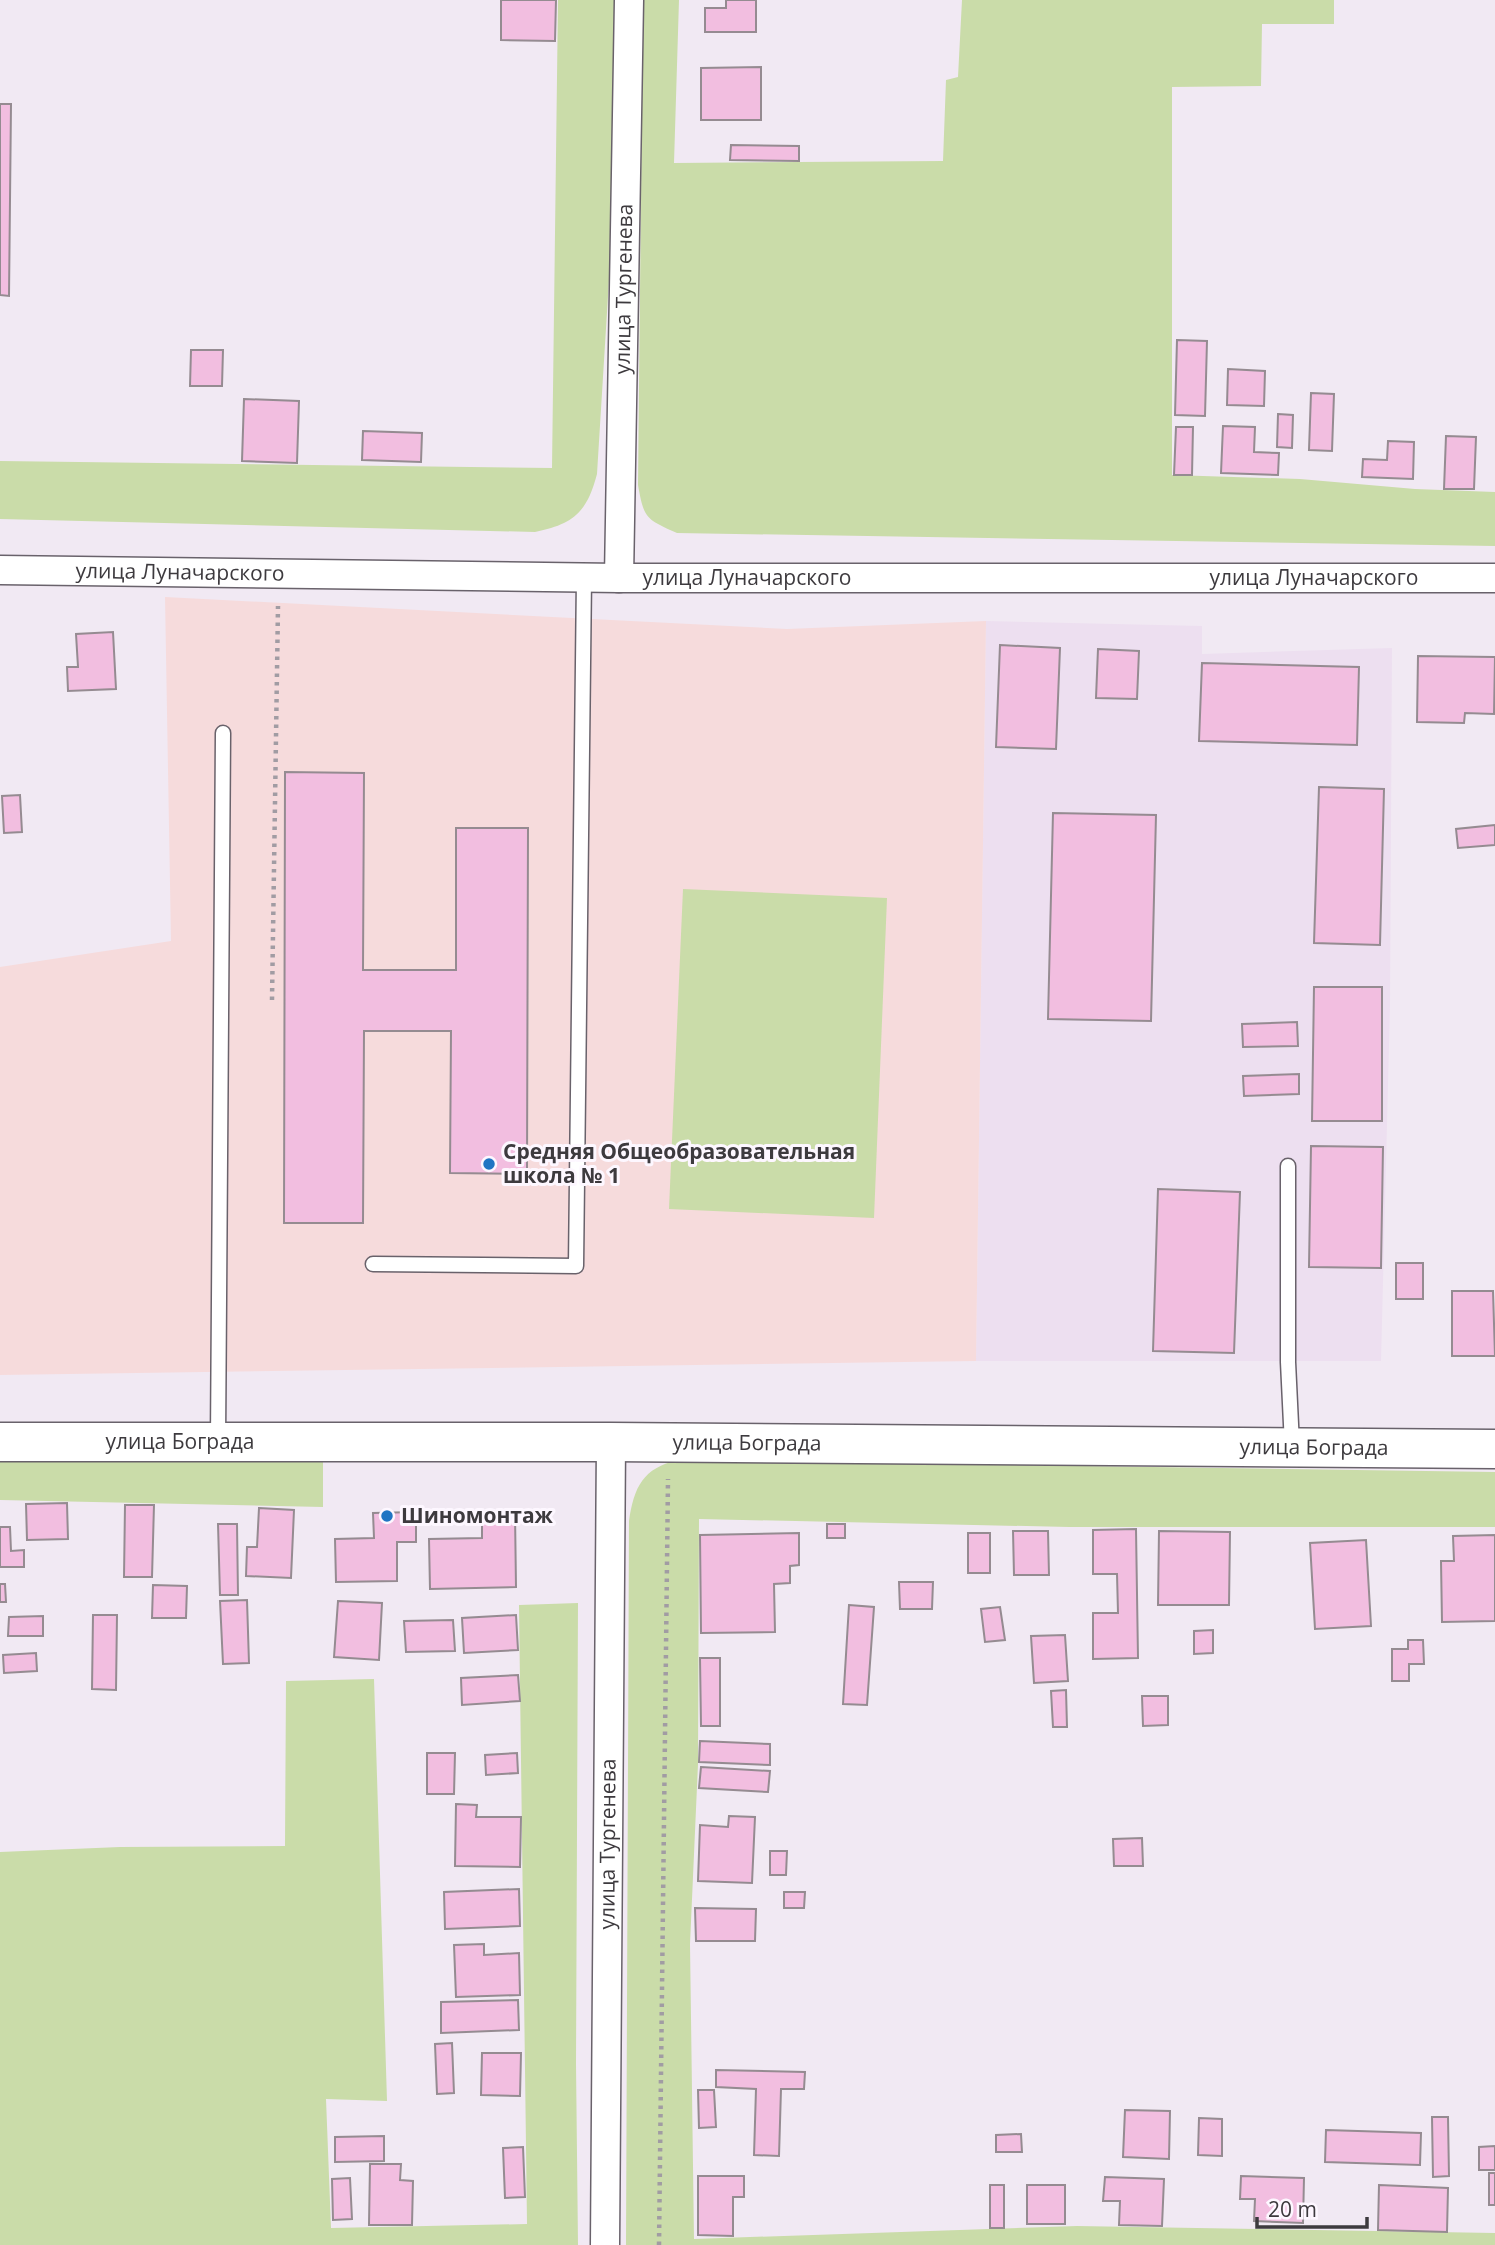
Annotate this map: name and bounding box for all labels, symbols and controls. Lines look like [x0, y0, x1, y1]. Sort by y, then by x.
street label: улица Тургенева [608, 203, 638, 375]
street label: улица Луначарского [75, 556, 285, 587]
street label: улица Луначарского [642, 563, 851, 591]
street label: улица Луначарского [1209, 563, 1418, 591]
place label: Средняя Общеобразовательная школа № 1 [503, 1137, 855, 1189]
marker: Средняя Общеобразовательная школа № 1 [481, 1156, 497, 1172]
street label: улица Бограда [105, 1427, 255, 1455]
street label: улица Бограда [672, 1427, 822, 1457]
street label: улица Бограда [1239, 1432, 1389, 1461]
place label: Шиномонтаж [401, 1501, 554, 1529]
marker: Шиномонтаж [379, 1508, 395, 1524]
street label: улица Тургенева [592, 1758, 622, 1930]
scale bar [1257, 2186, 1367, 2230]
text: 20 m [1268, 2195, 1317, 2223]

